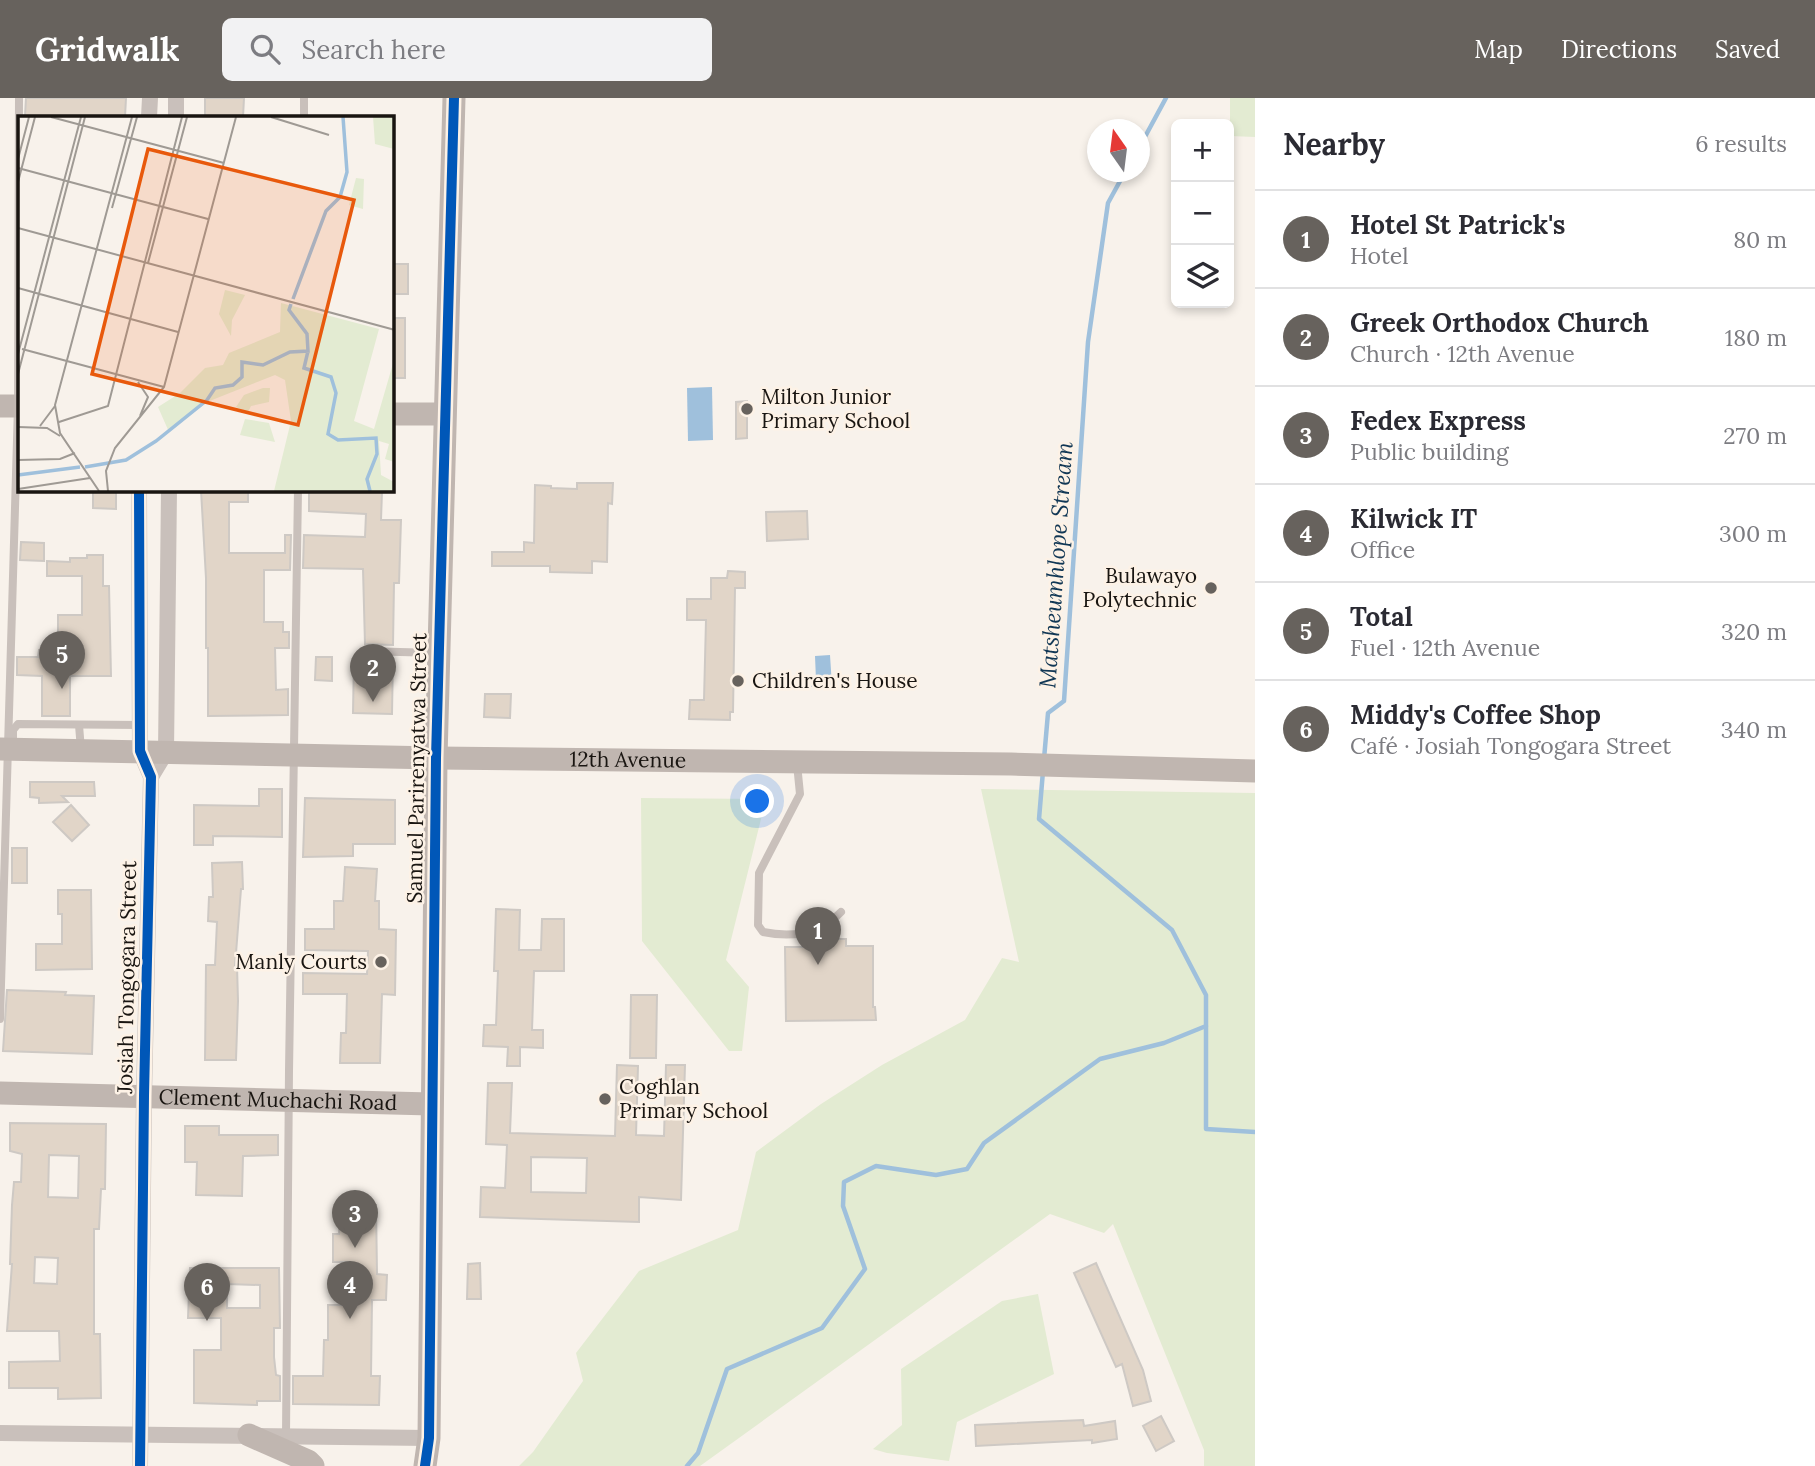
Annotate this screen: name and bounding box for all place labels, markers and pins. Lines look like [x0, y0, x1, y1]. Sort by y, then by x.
place label: Milton Junior Primary School [761, 383, 910, 434]
marker: Milton Junior Primary School [739, 401, 755, 417]
place label: Bulawayo Polytechnic [1082, 562, 1197, 613]
marker: Bulawayo Polytechnic [1203, 580, 1219, 596]
pin: 5 [39, 631, 85, 689]
pin: 2 [350, 644, 396, 702]
place label: Children's House [752, 667, 918, 694]
marker: Children's House [730, 673, 746, 689]
pin: 1 [795, 907, 841, 965]
place label: Manly Courts [235, 948, 367, 975]
marker: Manly Courts [373, 954, 389, 970]
place label: Coghlan Primary School [619, 1073, 768, 1124]
marker: Coghlan Primary School [597, 1091, 613, 1107]
pin: 3 [332, 1190, 378, 1248]
pin: 4 [327, 1261, 373, 1319]
pin: 6 [184, 1263, 230, 1321]

